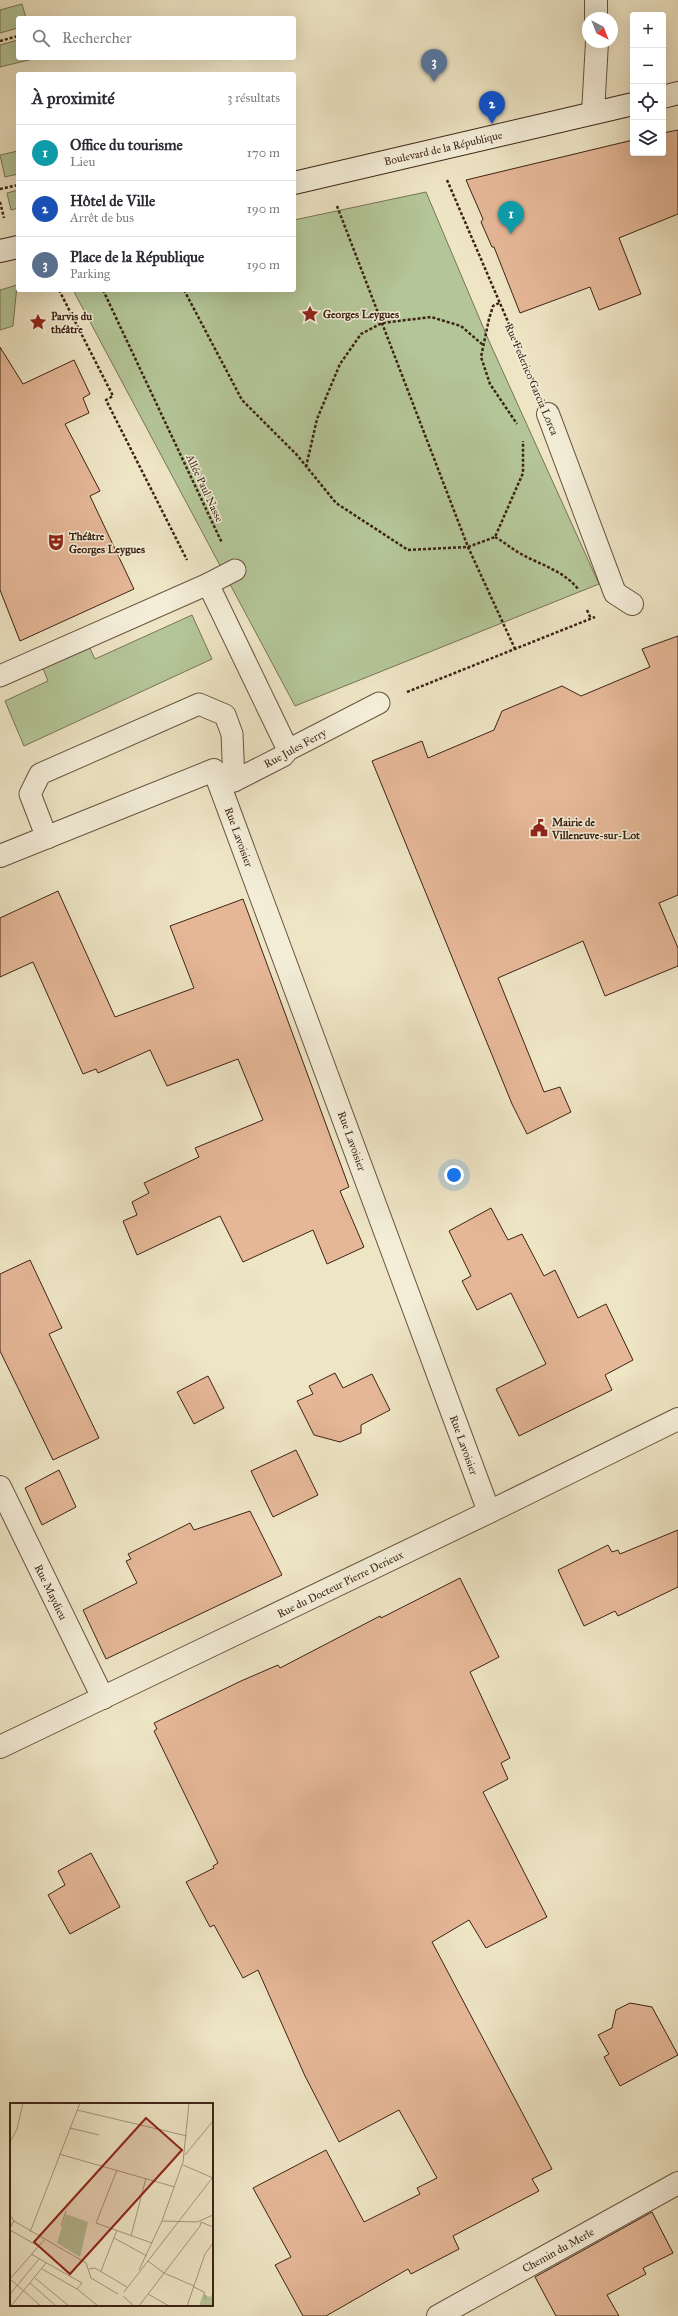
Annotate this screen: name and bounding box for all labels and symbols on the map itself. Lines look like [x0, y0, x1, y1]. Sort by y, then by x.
north arrow [582, 12, 618, 48]
pin: 3 [421, 49, 447, 82]
pin: 2 [479, 91, 505, 124]
street label: Boulevard de la République [383, 128, 504, 169]
pin: 1 [498, 201, 524, 234]
place icon: Georges Leygues [300, 304, 320, 324]
place label: Georges Leygues [323, 308, 399, 322]
place label: Parvis du théâtre [50, 310, 92, 336]
place icon: Parvis du théâtre [28, 312, 48, 332]
street label: Rue Federico Garcia Lorca [502, 321, 561, 437]
street label: Allée Paul Nasse [183, 451, 226, 524]
place label: Théâtre Georges Leygues [68, 530, 145, 557]
theatre icon: Théâtre Georges Leygues [46, 532, 66, 552]
street label: Rue Jules Ferry [262, 726, 330, 772]
street label: Rue Lavoisier [222, 806, 256, 870]
place label: Mairie de Villeneuve-sur-Lot [551, 816, 640, 842]
public building icon: Mairie de Villeneuve-sur-Lot [529, 818, 549, 838]
street label: Rue Lavoisier [335, 1110, 369, 1174]
your location [444, 1165, 464, 1185]
street label: Rue Lavoisier [447, 1414, 481, 1478]
street label: Rue du Docteur Pierre Derieux [275, 1548, 405, 1621]
street label: Rue Maydieu [31, 1562, 70, 1622]
inset map [10, 2103, 213, 2306]
street label: Chemin du Merle [520, 2225, 597, 2275]

